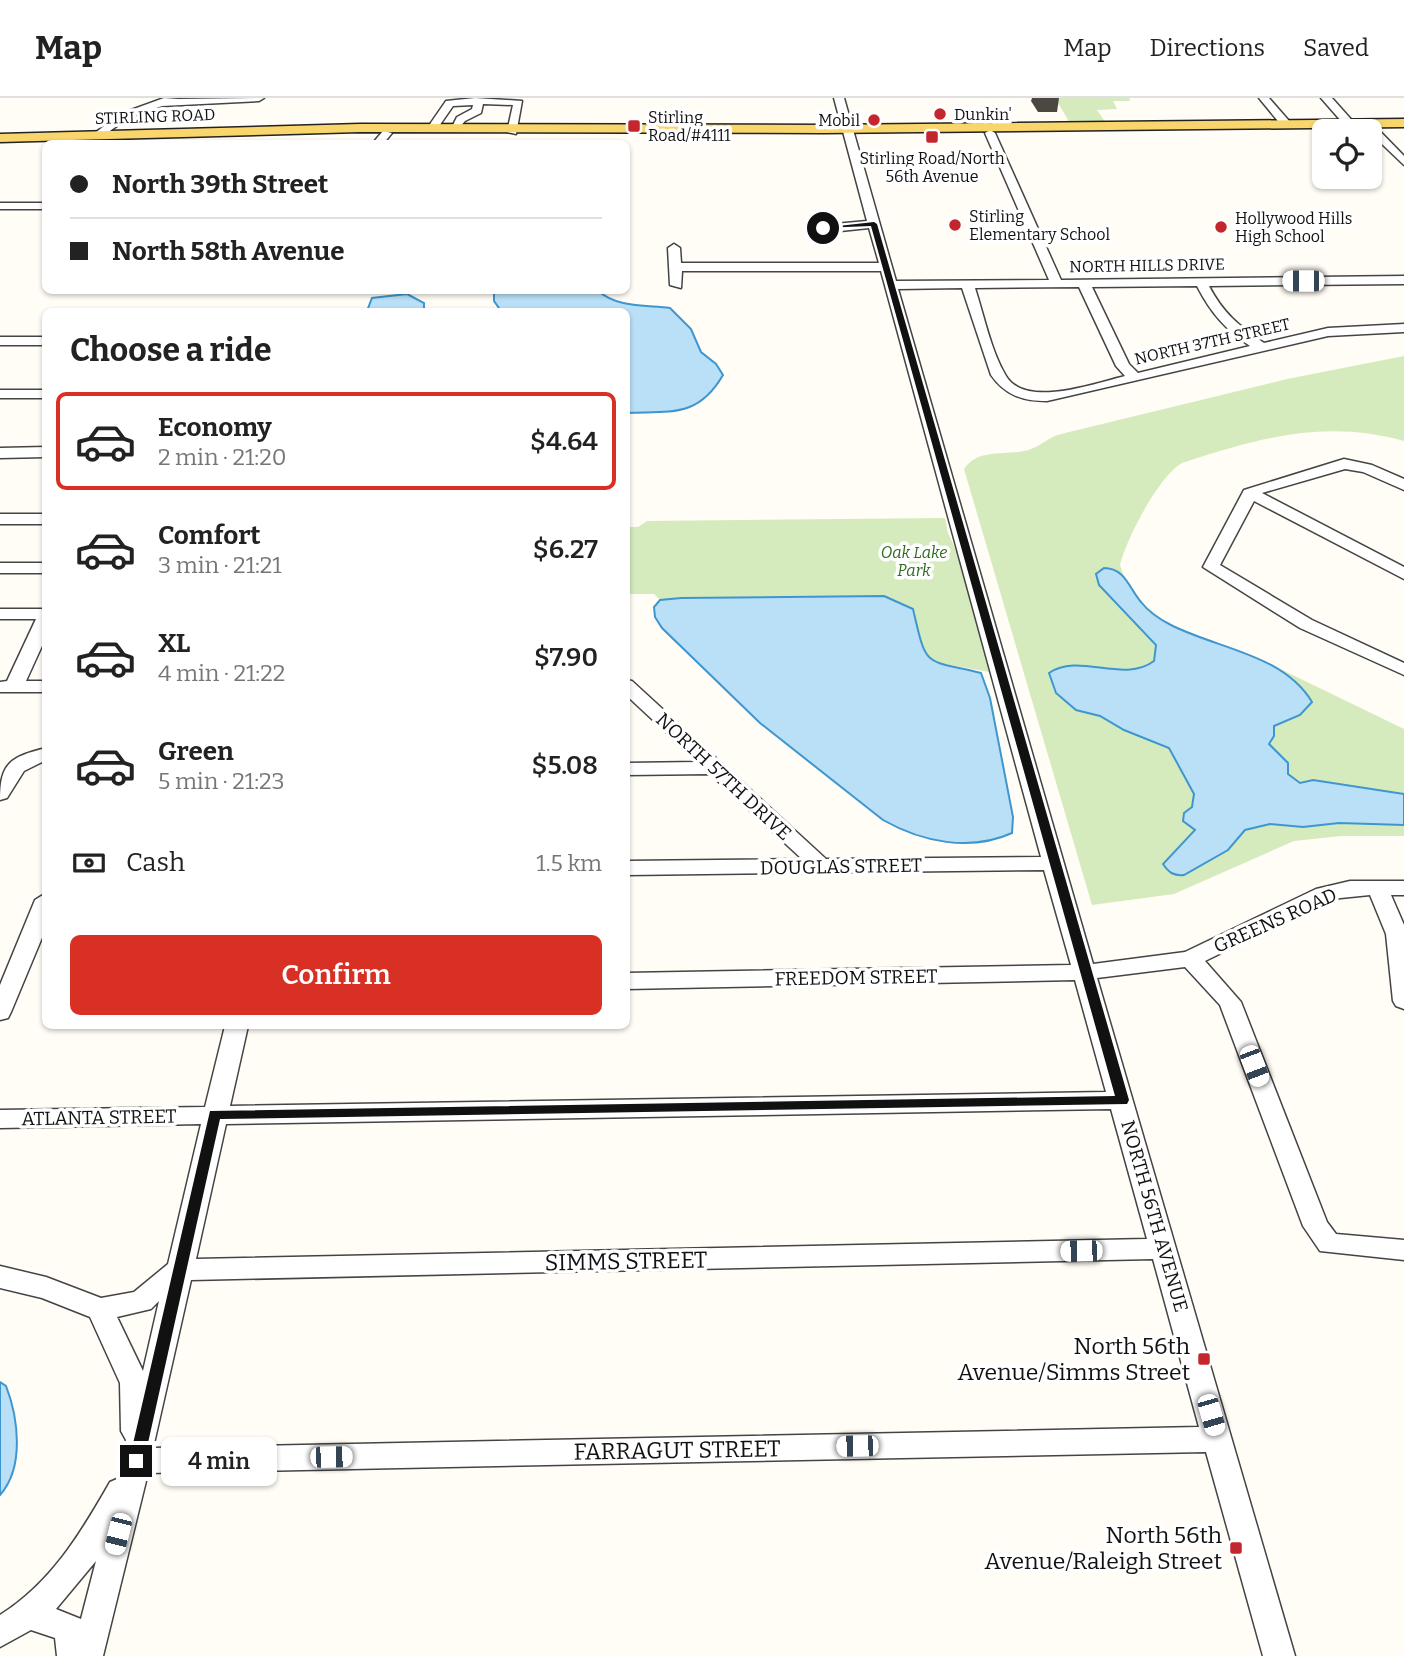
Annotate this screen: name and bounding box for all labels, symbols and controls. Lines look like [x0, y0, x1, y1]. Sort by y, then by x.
text: Map [35, 28, 102, 68]
text: Map [1063, 34, 1112, 62]
text: Directions [1150, 34, 1265, 62]
text: Saved [1303, 34, 1369, 62]
street label: STIRLING ROAD [94, 105, 216, 128]
place label: Dunkin' [954, 105, 1012, 124]
marker: Dunkin' [932, 106, 948, 122]
place label: Stirling Road/#4111 [648, 108, 731, 145]
place label: Mobil [818, 111, 860, 130]
marker: Mobil [866, 112, 882, 128]
marker: Stirling Road/#4111 [626, 118, 642, 134]
map controls [1312, 119, 1382, 189]
button: locate [1312, 119, 1382, 189]
marker: Stirling Road/North 56th Avenue [924, 129, 940, 145]
place label: Stirling Road/North 56th Avenue [859, 149, 1005, 186]
text: North 39th Street [112, 169, 328, 200]
place label: Stirling Elementary School [969, 207, 1110, 244]
place label: Hollywood Hills High School [1235, 209, 1352, 246]
route start [807, 212, 839, 244]
marker: Stirling Elementary School [947, 217, 963, 233]
marker: Hollywood Hills High School [1213, 219, 1229, 235]
text: North 58th Avenue [112, 236, 345, 267]
street label: NORTH HILLS DRIVE [1069, 255, 1225, 276]
car [1283, 271, 1325, 292]
street label: NORTH 37TH STREET [1133, 314, 1292, 369]
text: Choose a ride [70, 331, 271, 369]
icon: car [74, 410, 137, 473]
text: Economy [158, 412, 272, 443]
text: $4.64 [530, 426, 598, 457]
text: 2 min · 21:20 [158, 443, 286, 471]
icon: car [74, 518, 137, 581]
text: Comfort [158, 520, 261, 551]
text: $6.27 [533, 534, 598, 565]
park label: Oak Lake Park [881, 543, 947, 580]
text: 3 min · 21:21 [158, 551, 282, 579]
icon: car [74, 626, 137, 689]
text: XL [158, 628, 190, 659]
text: $7.90 [534, 642, 598, 673]
text: 4 min · 21:22 [158, 659, 285, 687]
street label: NORTH 57TH DRIVE [651, 708, 796, 845]
icon: car [74, 734, 137, 797]
text: Green [158, 736, 234, 767]
text: $5.08 [532, 750, 598, 781]
text: 5 min · 21:23 [158, 767, 285, 795]
icon: cash [70, 844, 108, 882]
text: Cash [126, 847, 185, 878]
text: 1.5 km [536, 849, 602, 877]
street label: DOUGLAS STREET [760, 854, 922, 879]
street label: GREENS ROAD [1210, 883, 1340, 958]
button: Confirm [70, 935, 602, 1015]
street label: FREEDOM STREET [774, 965, 938, 990]
car [1237, 1043, 1272, 1089]
street label: ATLANTA STREET [21, 1105, 177, 1130]
street label: NORTH 56TH AVENUE [1116, 1117, 1193, 1315]
car [1060, 1240, 1103, 1262]
street label: SIMMS STREET [544, 1246, 708, 1276]
place label: North 56th Avenue/Simms Street [958, 1332, 1190, 1386]
marker: North 56th Avenue/Simms Street [1196, 1351, 1212, 1367]
car [1196, 1392, 1227, 1438]
street label: FARRAGUT STREET [573, 1434, 781, 1466]
car [836, 1435, 879, 1457]
callout: 4 min [160, 1436, 276, 1486]
route end [120, 1445, 152, 1477]
car [310, 1446, 353, 1468]
text: 4 min [188, 1447, 250, 1475]
car [103, 1511, 134, 1557]
place label: North 56th Avenue/Raleigh Street [985, 1521, 1222, 1575]
marker: North 56th Avenue/Raleigh Street [1228, 1540, 1244, 1556]

